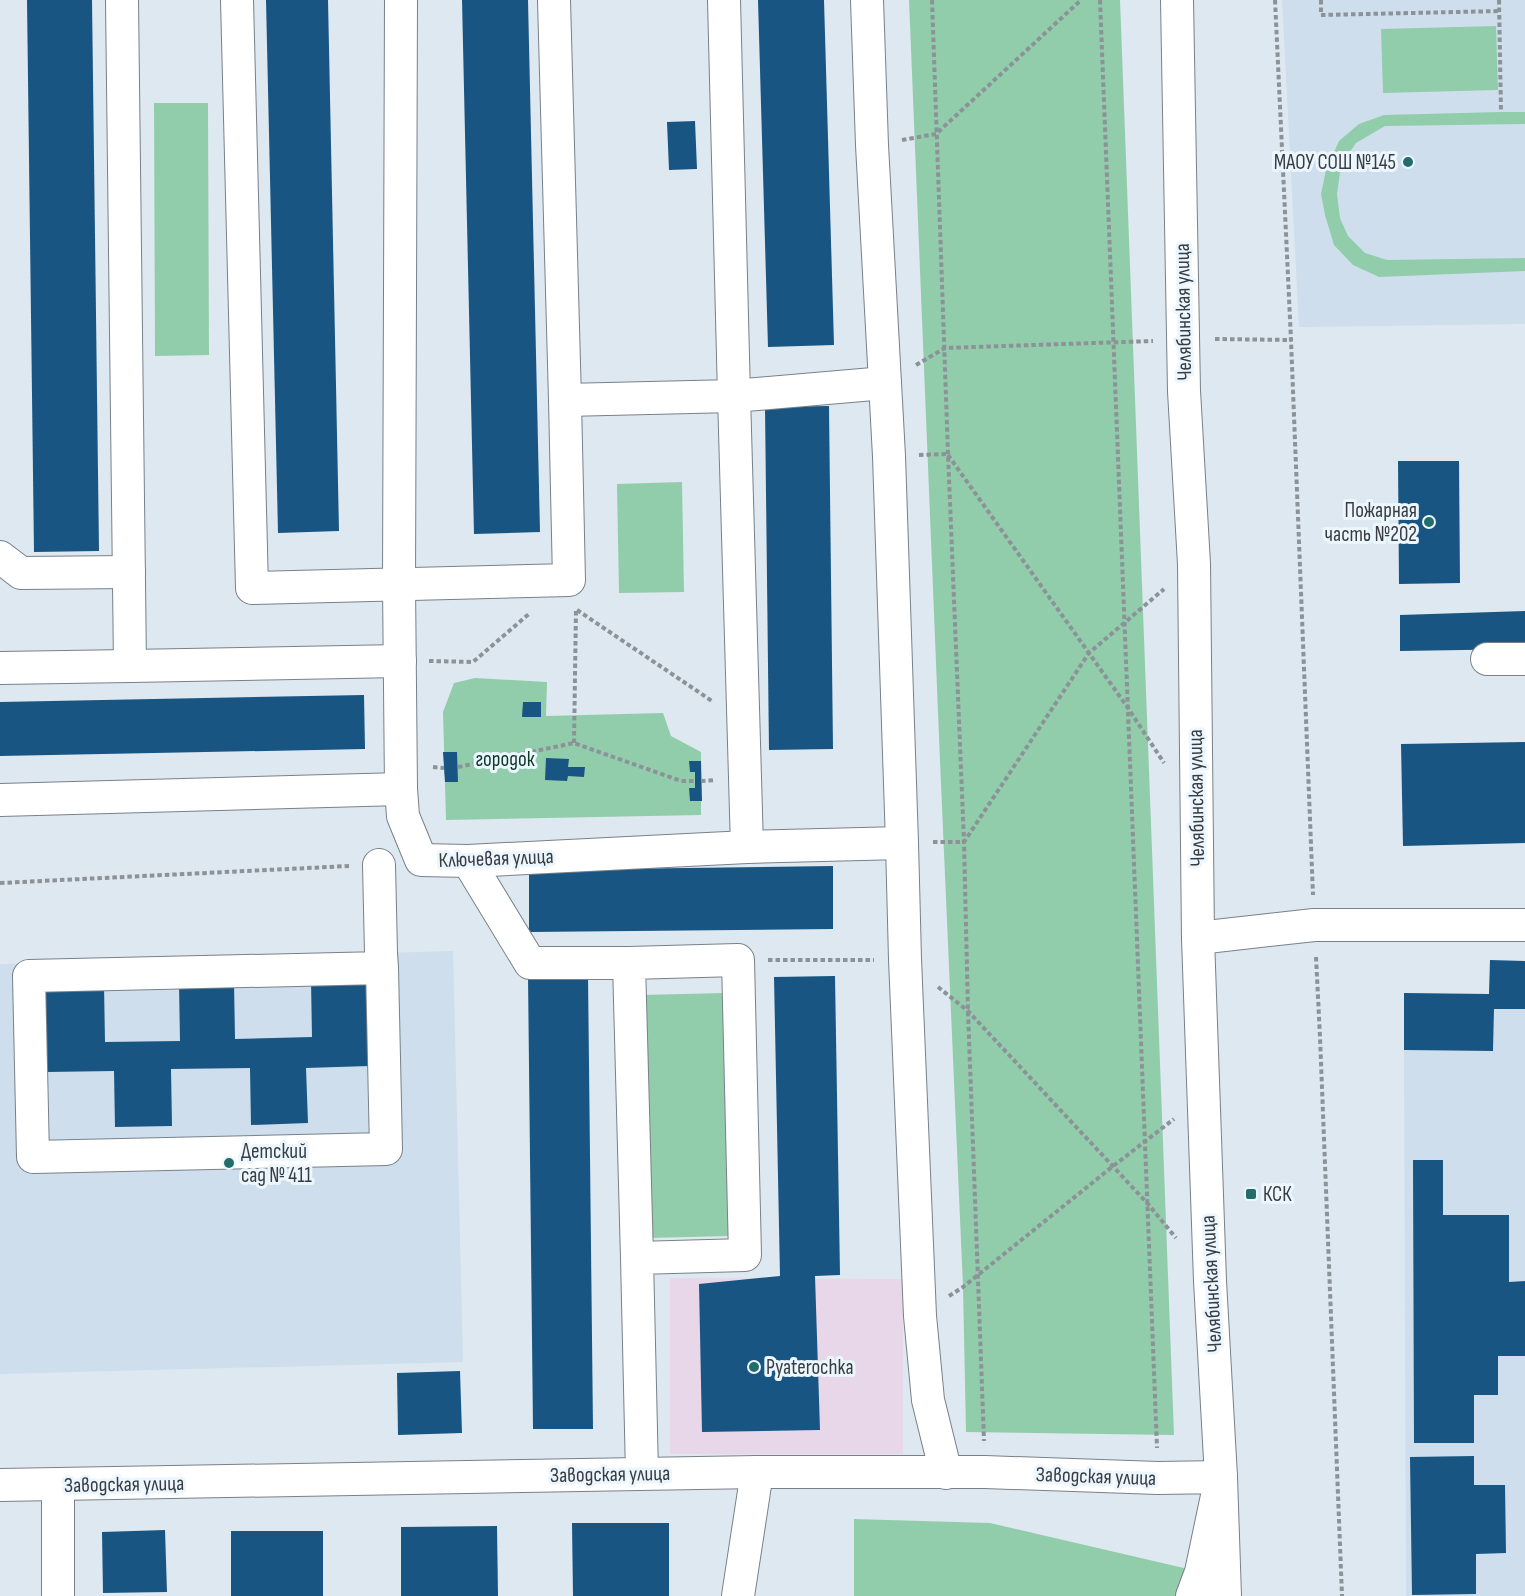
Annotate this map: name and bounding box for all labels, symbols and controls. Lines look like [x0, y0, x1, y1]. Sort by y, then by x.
place label: МАОУ СОШ №145 [1274, 150, 1396, 175]
marker: МАОУ СОШ №145 [1401, 155, 1415, 169]
street label: Челябинская улица [1170, 243, 1197, 381]
place label: Пожарная часть №202 [1325, 498, 1417, 547]
marker: Пожарная часть №202 [1422, 515, 1436, 529]
street label: Челябинская улица [1183, 729, 1210, 867]
park label: городок [475, 747, 535, 772]
street label: Ключевая улица [438, 844, 554, 873]
place label: Детский сад № 411 [241, 1139, 313, 1188]
marker: Детский сад № 411 [222, 1156, 236, 1170]
place label: КСК [1263, 1182, 1292, 1207]
marker: КСК [1244, 1187, 1258, 1201]
street label: Челябинская улица [1195, 1215, 1228, 1353]
place label: Pyaterochka [766, 1355, 854, 1380]
marker: Pyaterochka [747, 1360, 761, 1374]
street label: Заводская улица [550, 1461, 670, 1488]
street label: Заводская улица [1035, 1462, 1157, 1491]
street label: Заводская улица [64, 1471, 184, 1498]

